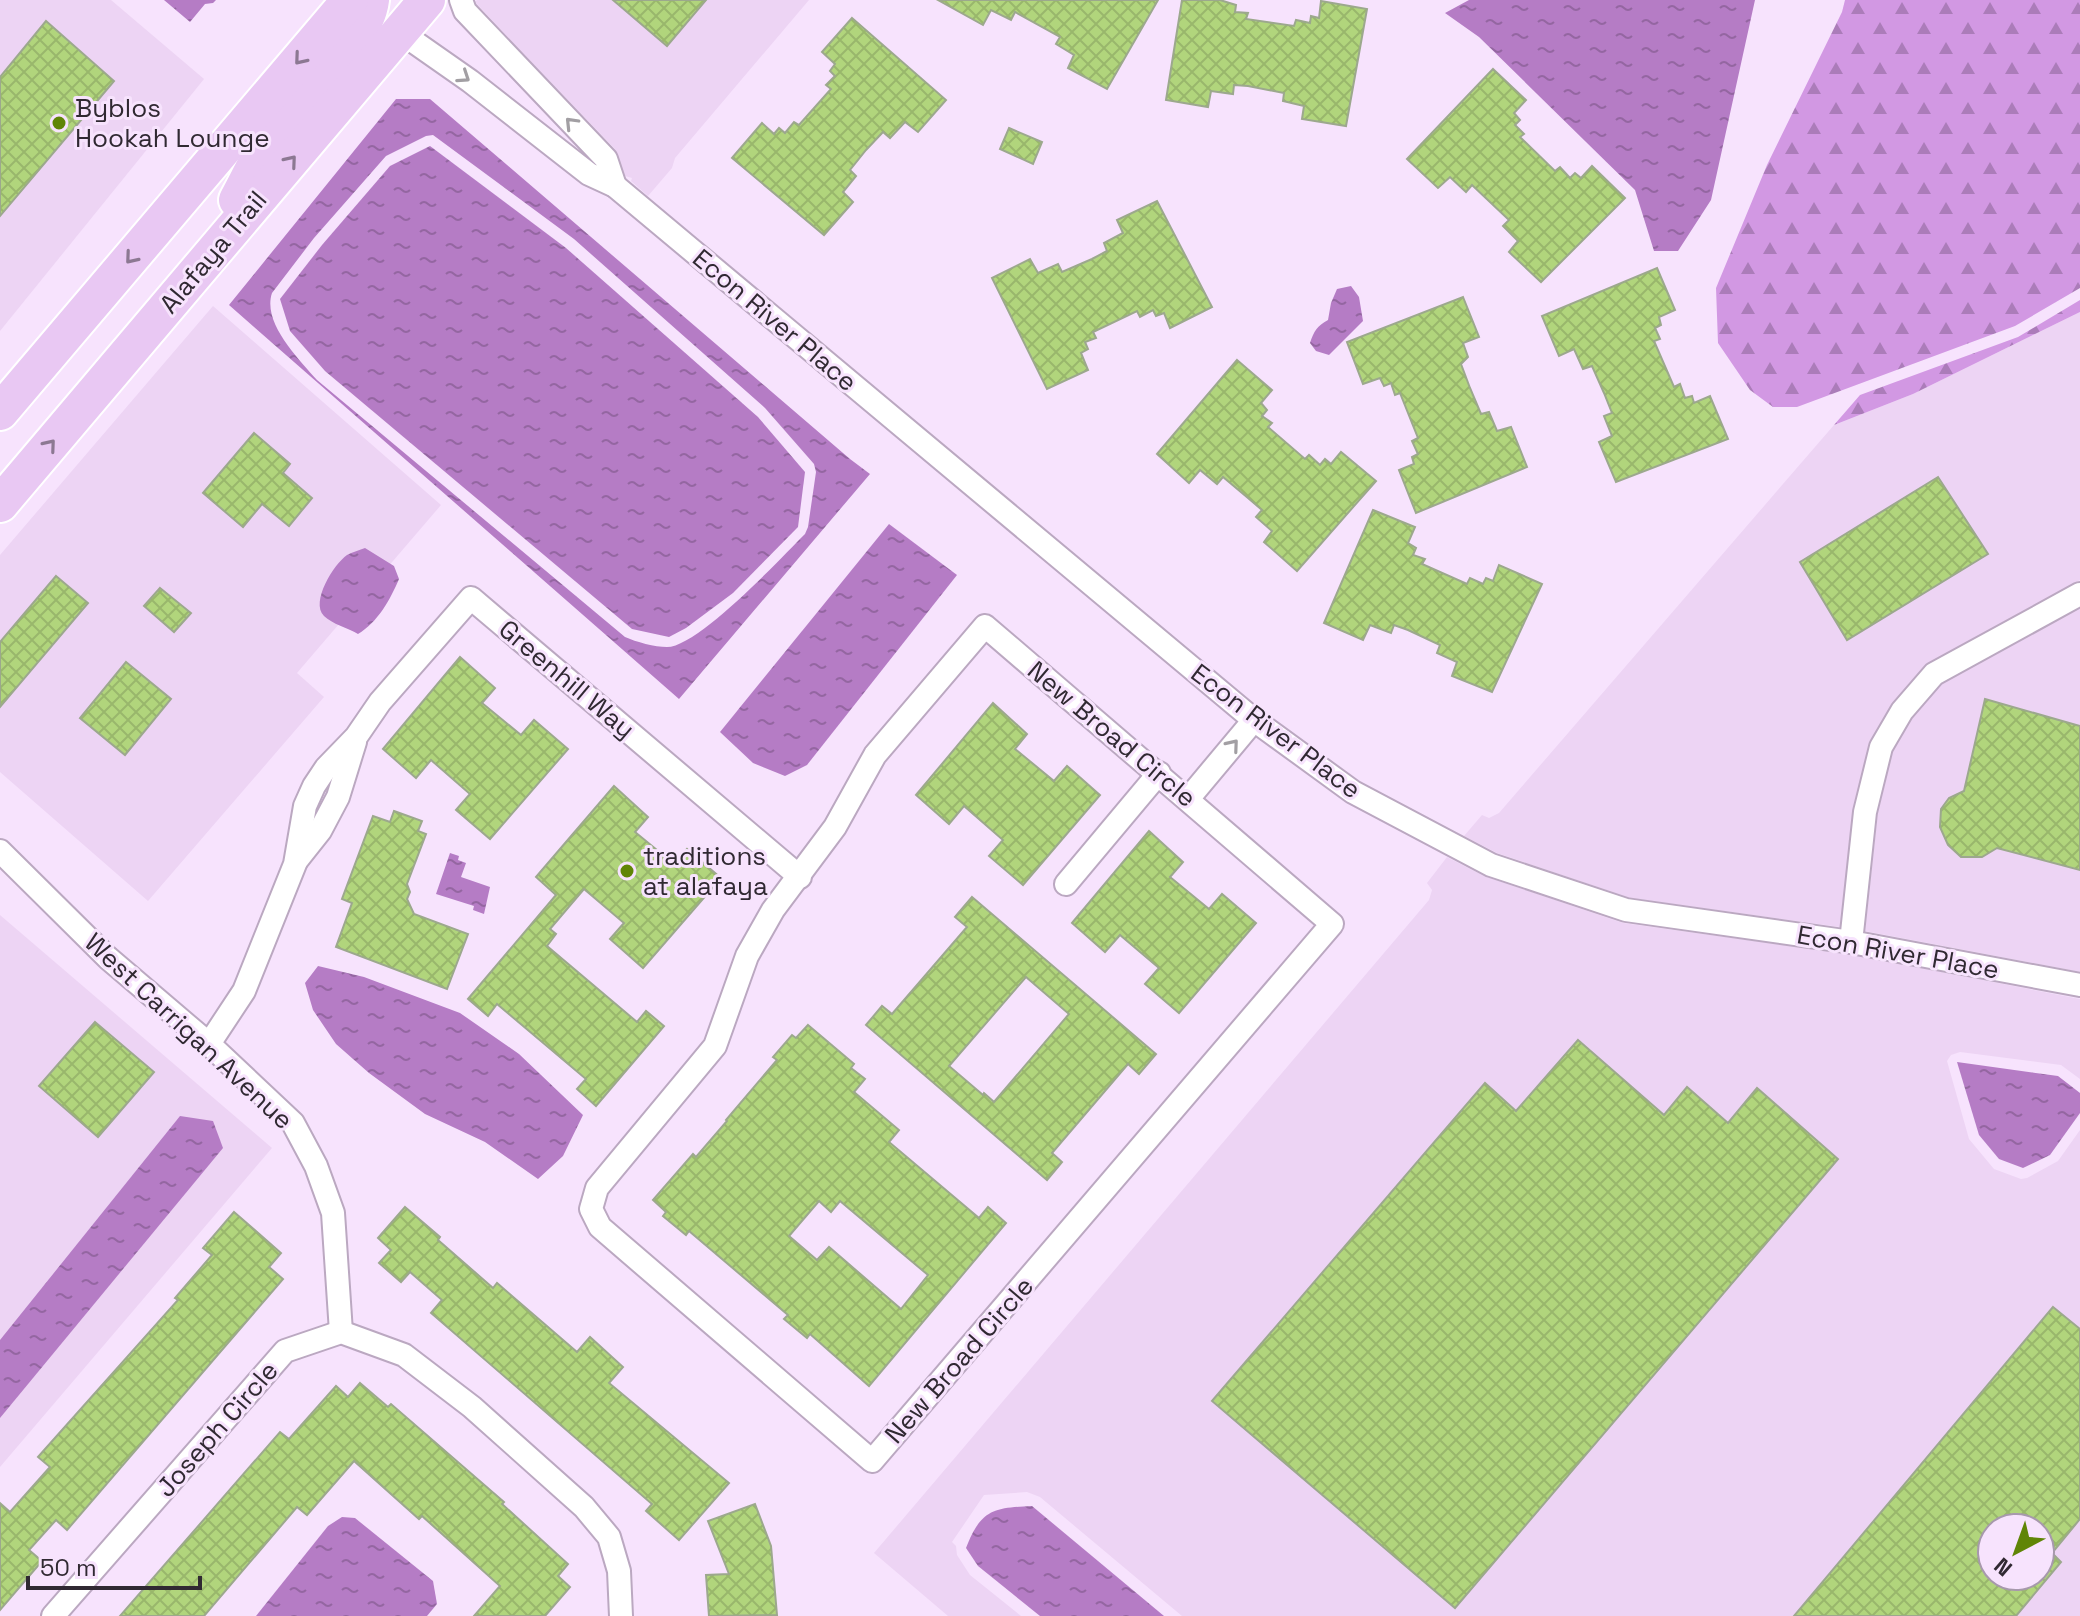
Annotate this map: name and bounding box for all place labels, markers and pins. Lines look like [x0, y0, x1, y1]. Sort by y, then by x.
place label: Byblos Hookah Lounge [75, 91, 270, 155]
marker: Byblos Hookah Lounge [50, 114, 68, 132]
place label: traditions at alafaya [643, 839, 768, 903]
marker: traditions at alafaya [618, 862, 636, 880]

